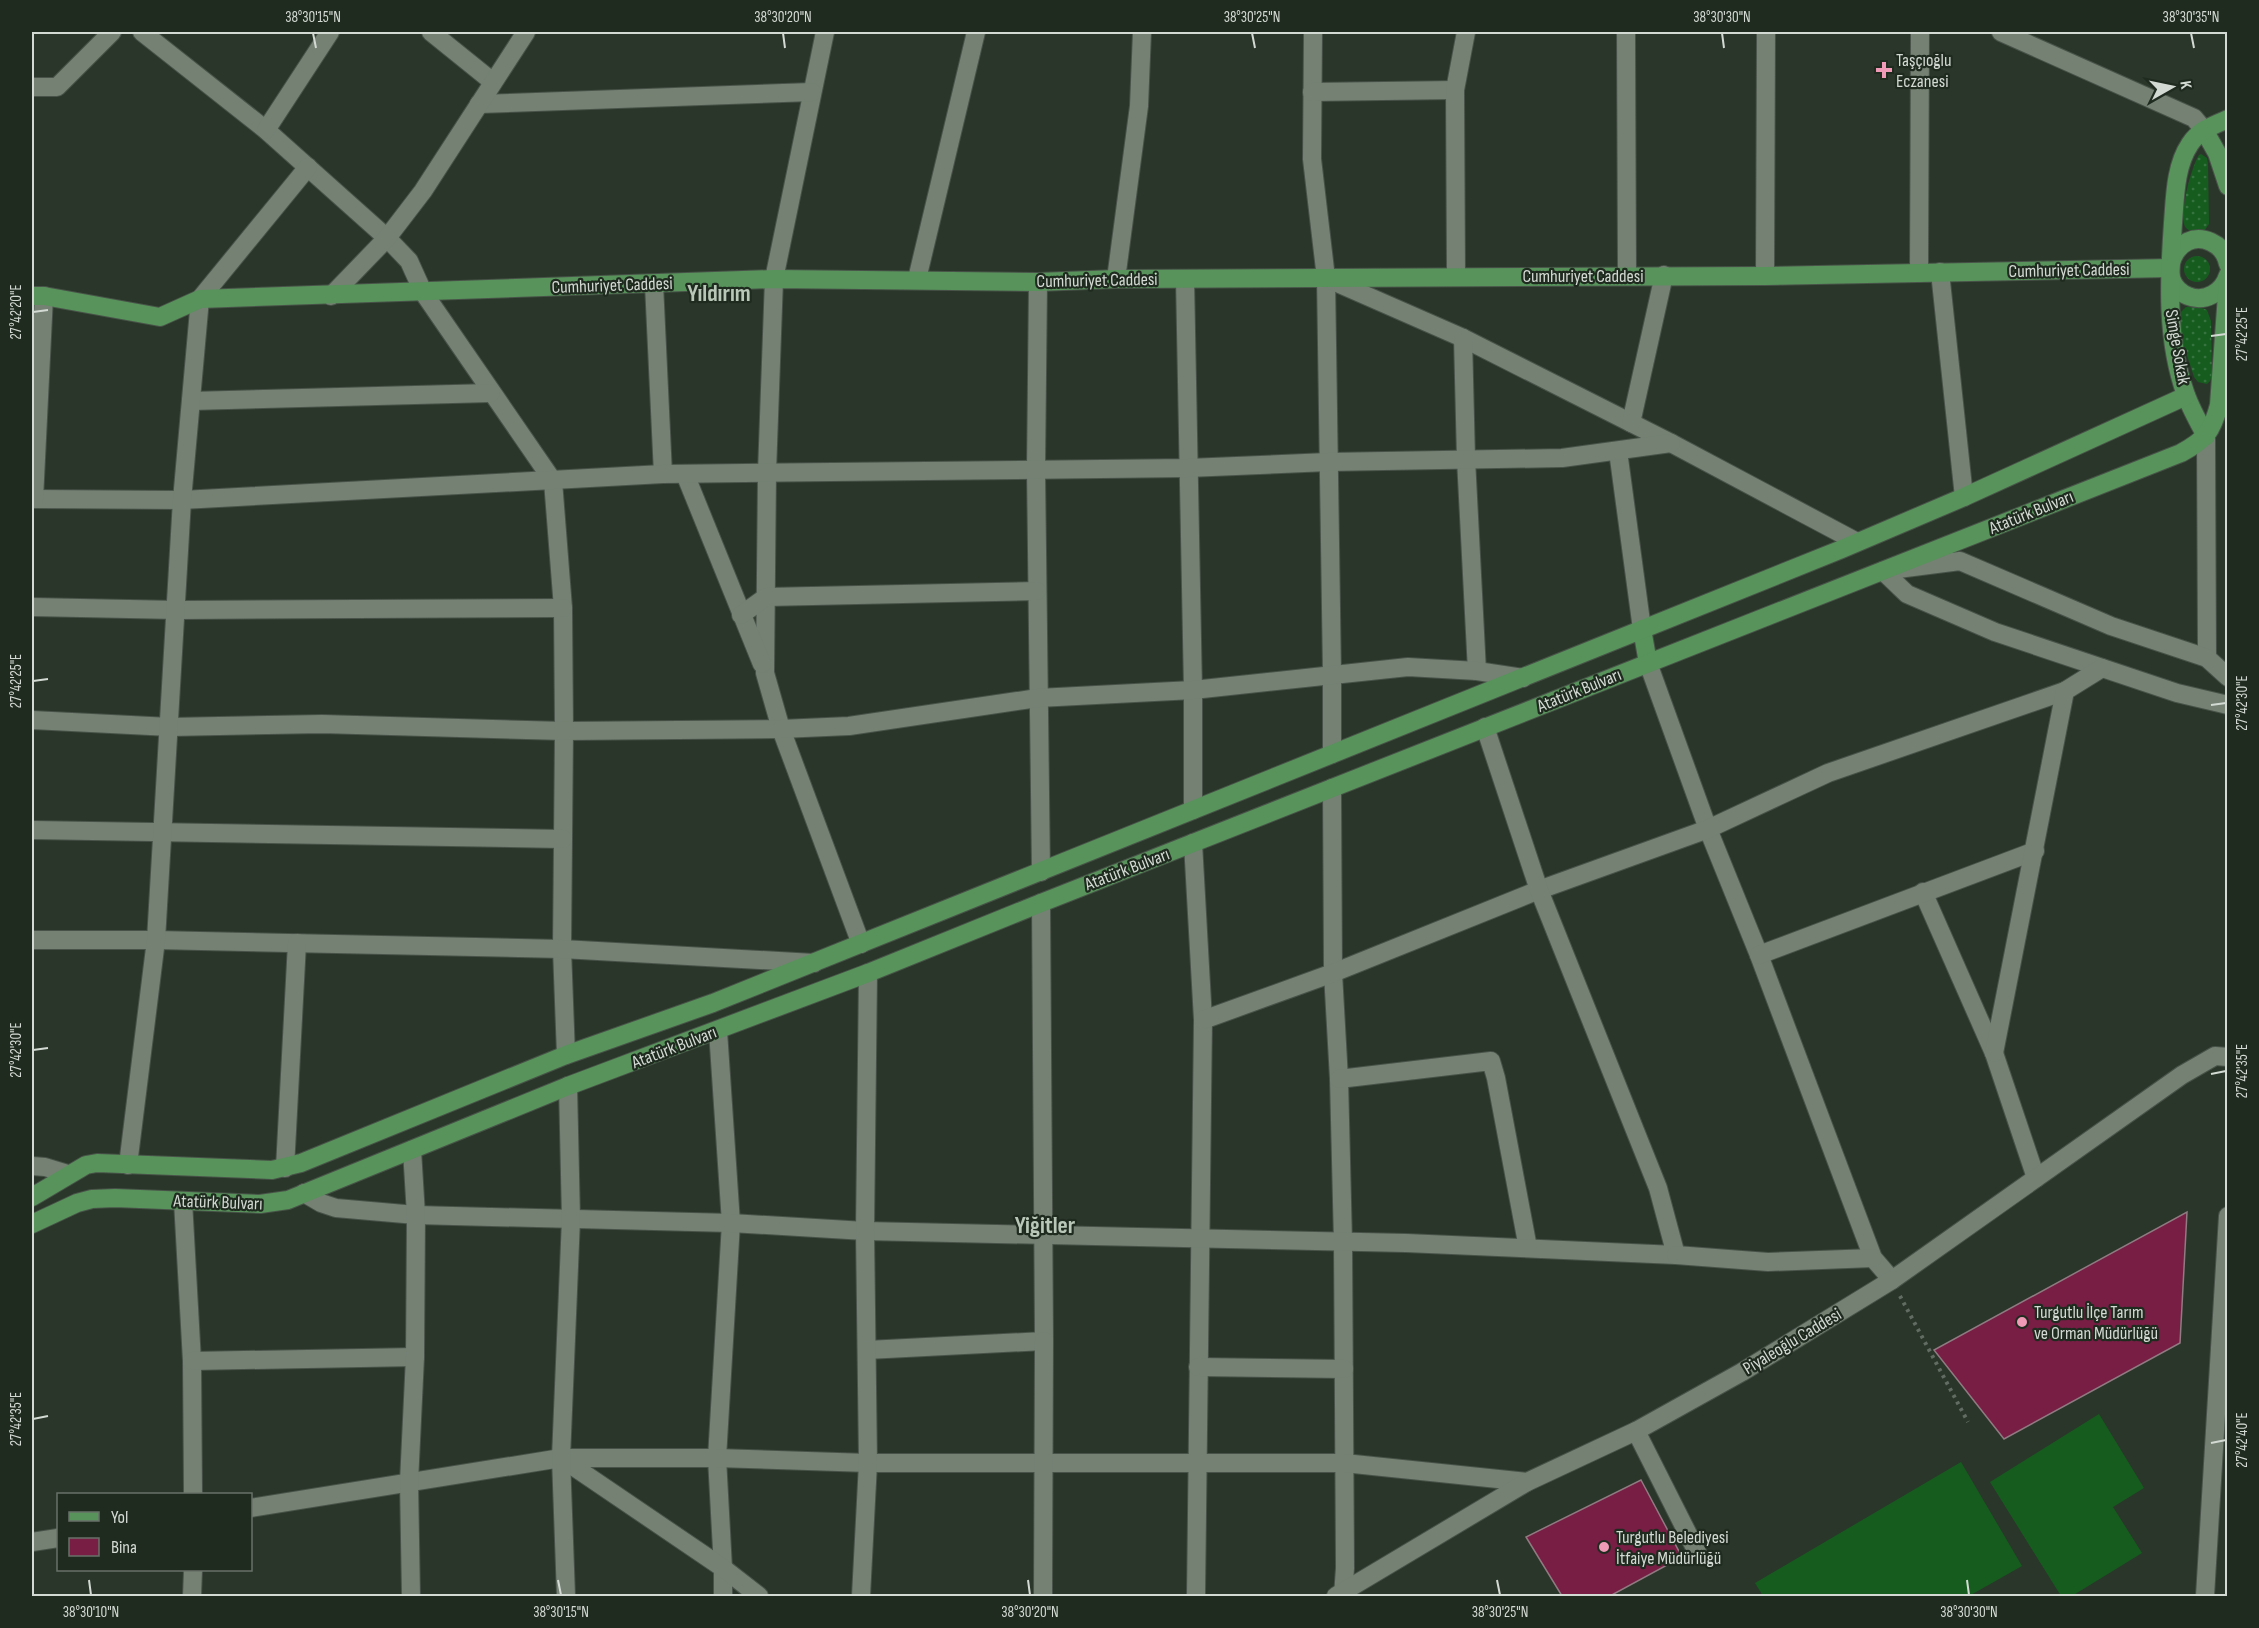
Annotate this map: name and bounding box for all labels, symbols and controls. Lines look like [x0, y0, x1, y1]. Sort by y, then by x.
text: 38°30'15"N [285, 8, 341, 27]
text: 38°30'20"N [754, 8, 812, 27]
text: 38°30'25"N [1224, 8, 1280, 27]
text: 38°30'30"N [1693, 8, 1751, 27]
text: 38°30'35"N [2163, 8, 2219, 27]
place label: Taşçıoğlu Eczanesi [1896, 50, 1951, 92]
north arrow [2142, 57, 2202, 117]
marker: Taşçıoğlu Eczanesi [1877, 63, 1891, 77]
text: K [2175, 80, 2195, 90]
street label: Cumhuriyet Caddesi [2008, 259, 2130, 282]
street label: Cumhuriyet Caddesi [1522, 266, 1644, 287]
street label: Cumhuriyet Caddesi [1036, 269, 1158, 292]
street label: Cumhuriyet Caddesi [551, 273, 673, 298]
district label: Yıldırım [687, 279, 751, 308]
text: 27°42'20"E [7, 284, 26, 340]
text: 27°42'25"E [2233, 307, 2252, 361]
street label: Simge Sokak [2161, 308, 2194, 386]
street label: Atatürk Bulvarı [1985, 486, 2076, 539]
text: 27°42'25"E [7, 654, 26, 708]
street label: Atatürk Bulvarı [1533, 664, 1624, 717]
text: 27°42'30"E [2233, 675, 2252, 731]
street label: Atatürk Bulvarı [1081, 844, 1172, 896]
text: 27°42'30"E [7, 1022, 26, 1078]
street label: Atatürk Bulvarı [628, 1022, 719, 1074]
text: 27°42'35"E [2233, 1044, 2252, 1098]
street label: Atatürk Bulvarı [172, 1190, 263, 1215]
district label: Yiğitler [1015, 1211, 1076, 1240]
place label: Turgutlu İlçe Tarım ve Orman Müdürlüğü [2034, 1302, 2158, 1344]
street label: Piyaleoğlu Caddesi [1739, 1304, 1845, 1379]
marker: Turgutlu İlçe Tarım ve Orman Müdürlüğü [2015, 1315, 2029, 1329]
text: 27°42'35"E [7, 1392, 26, 1446]
text: 27°42'40"E [2233, 1412, 2252, 1468]
legend [57, 1493, 252, 1571]
text: Yol [111, 1507, 128, 1528]
place label: Turgutlu Belediyesi İtfaiye Müdürlüğü [1616, 1527, 1729, 1569]
text: Bina [111, 1537, 137, 1558]
marker: Turgutlu Belediyesi İtfaiye Müdürlüğü [1597, 1540, 1611, 1554]
text: 38°30'10"N [63, 1603, 119, 1622]
text: 38°30'15"N [533, 1603, 589, 1622]
text: 38°30'20"N [1001, 1603, 1059, 1622]
text: 38°30'25"N [1472, 1603, 1528, 1622]
text: 38°30'30"N [1940, 1603, 1998, 1622]

